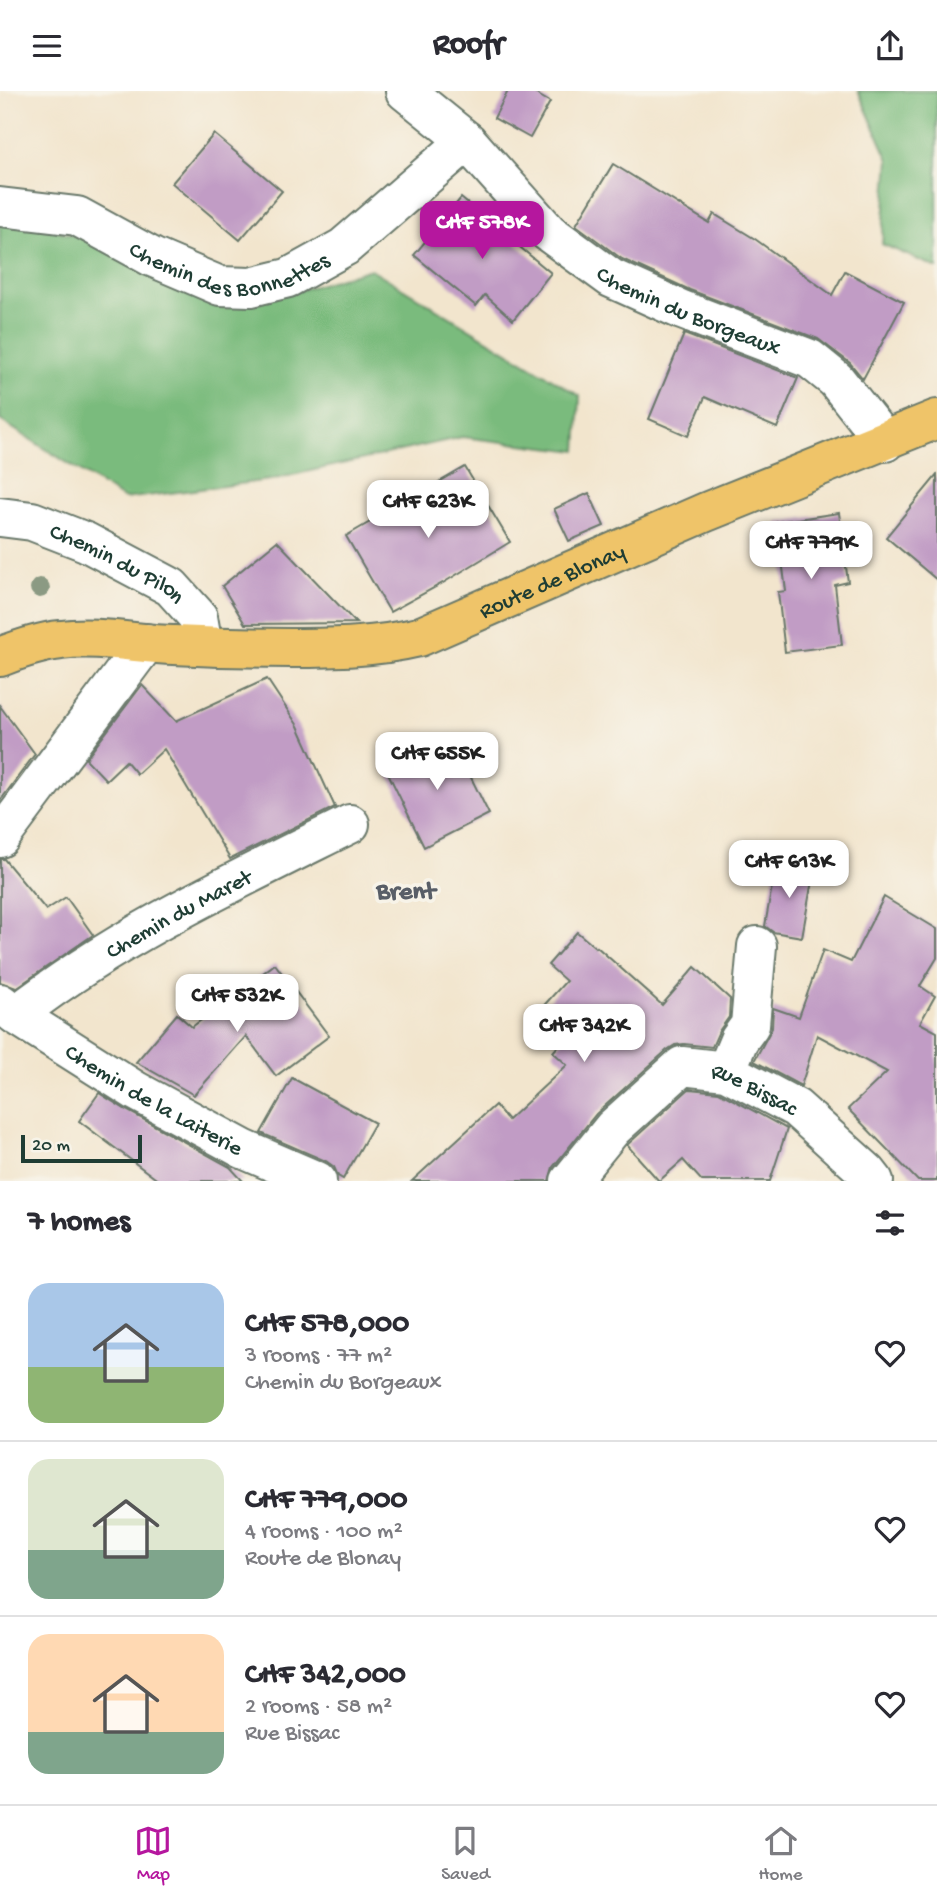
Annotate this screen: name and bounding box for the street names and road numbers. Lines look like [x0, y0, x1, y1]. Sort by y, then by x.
street label: Chemin des Bonnettes [123, 227, 335, 265]
street label: Chemin du Borgeaux [590, 262, 784, 363]
street label: Chemin du Pilon [45, 519, 190, 611]
street label: Route de Blonay [476, 539, 630, 626]
street label: Chemin du Maret [102, 864, 258, 967]
street label: Chemin de la Laiterie [59, 1039, 248, 1164]
street label: Rue Bissac [710, 1059, 802, 1124]

